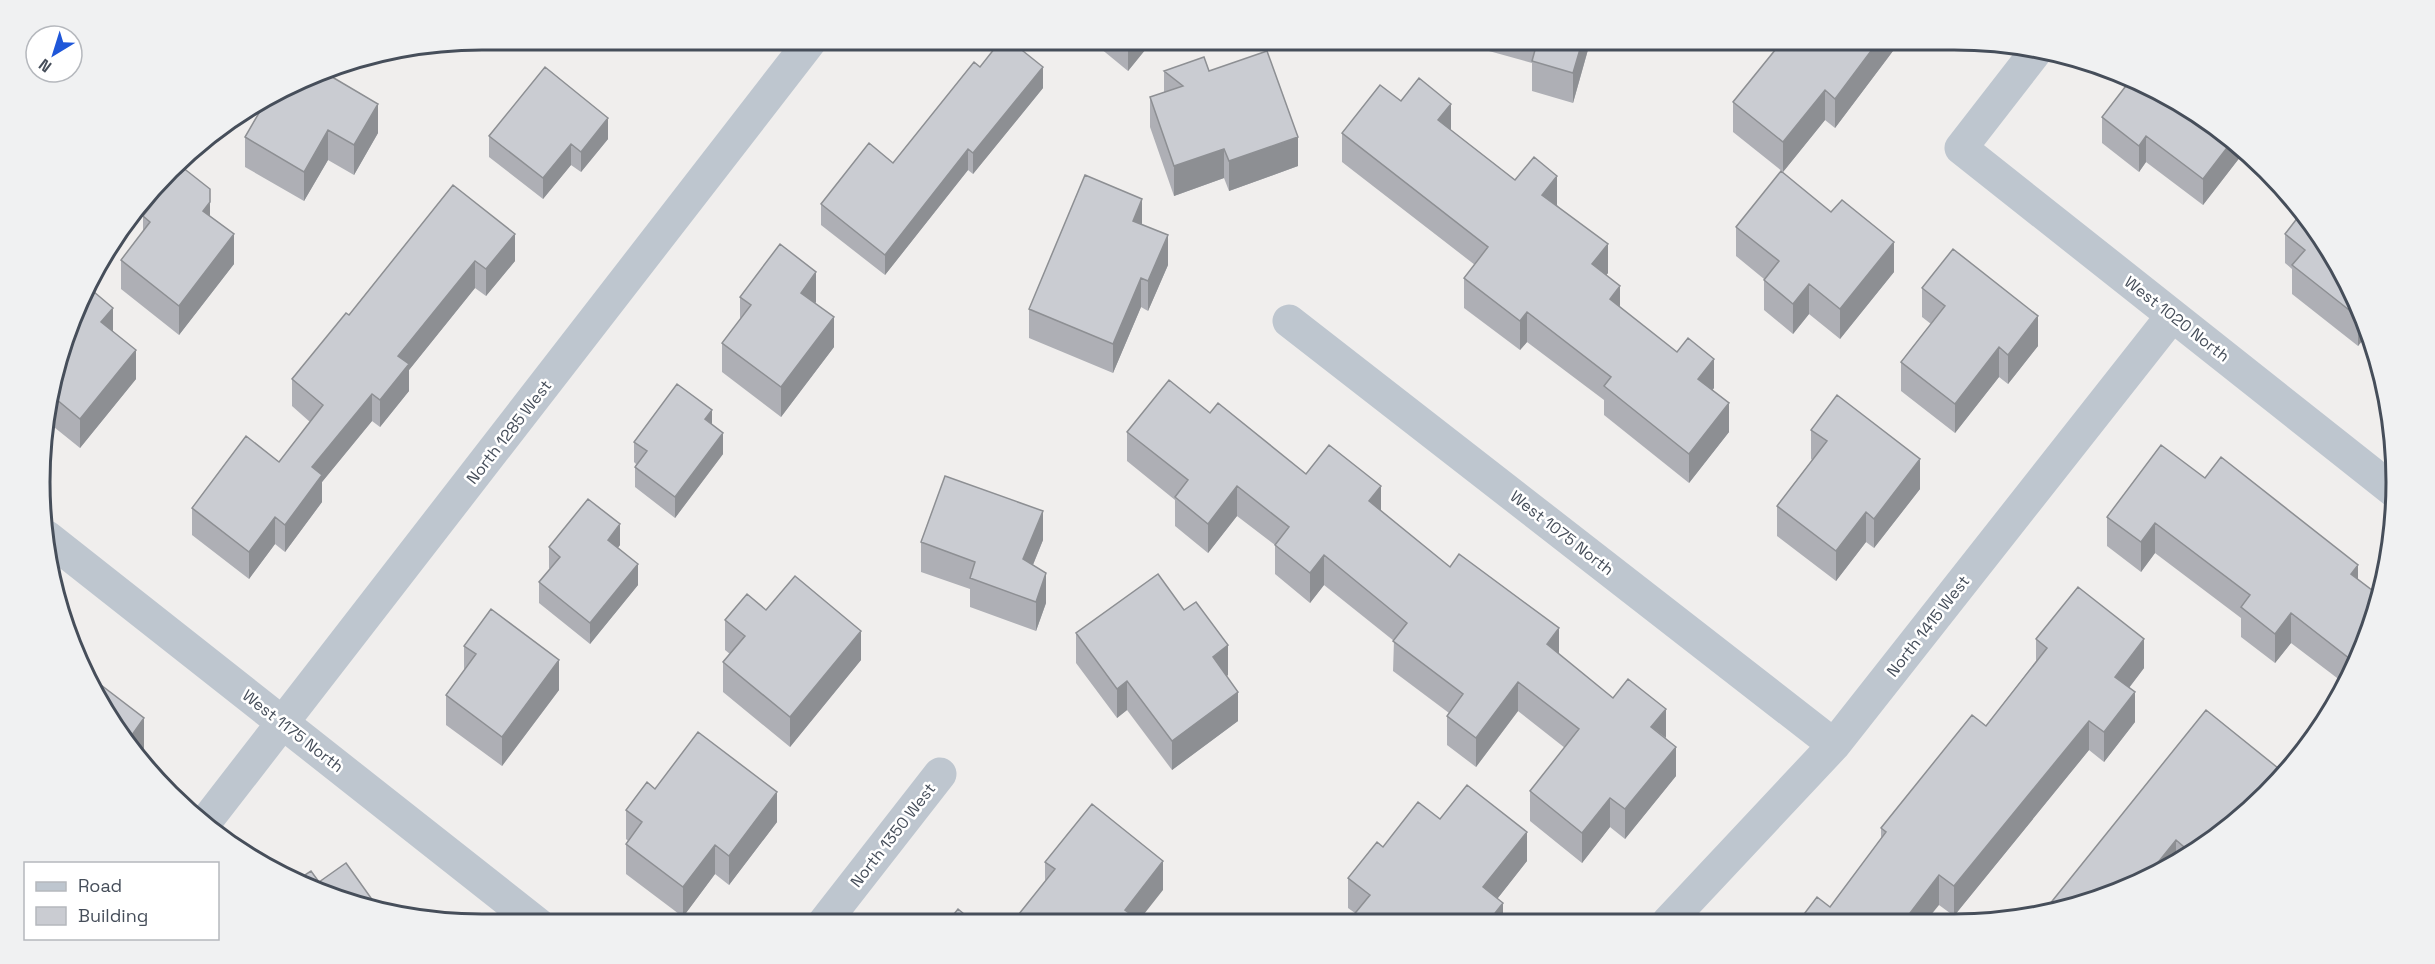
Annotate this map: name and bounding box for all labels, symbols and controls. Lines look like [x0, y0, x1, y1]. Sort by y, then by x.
north arrow [24, 24, 84, 84]
text: N [34, 54, 56, 77]
street label: West 1020 North [2120, 271, 2234, 367]
street label: North 1285 West [462, 376, 556, 488]
street label: West 1075 North [1506, 486, 1618, 580]
street label: North 1415 West [1882, 571, 1974, 681]
street label: West 1175 North [238, 685, 348, 777]
street label: North 1350 West [846, 779, 940, 891]
legend [24, 862, 219, 940]
text: Road [78, 874, 122, 897]
text: Building [78, 904, 148, 927]

